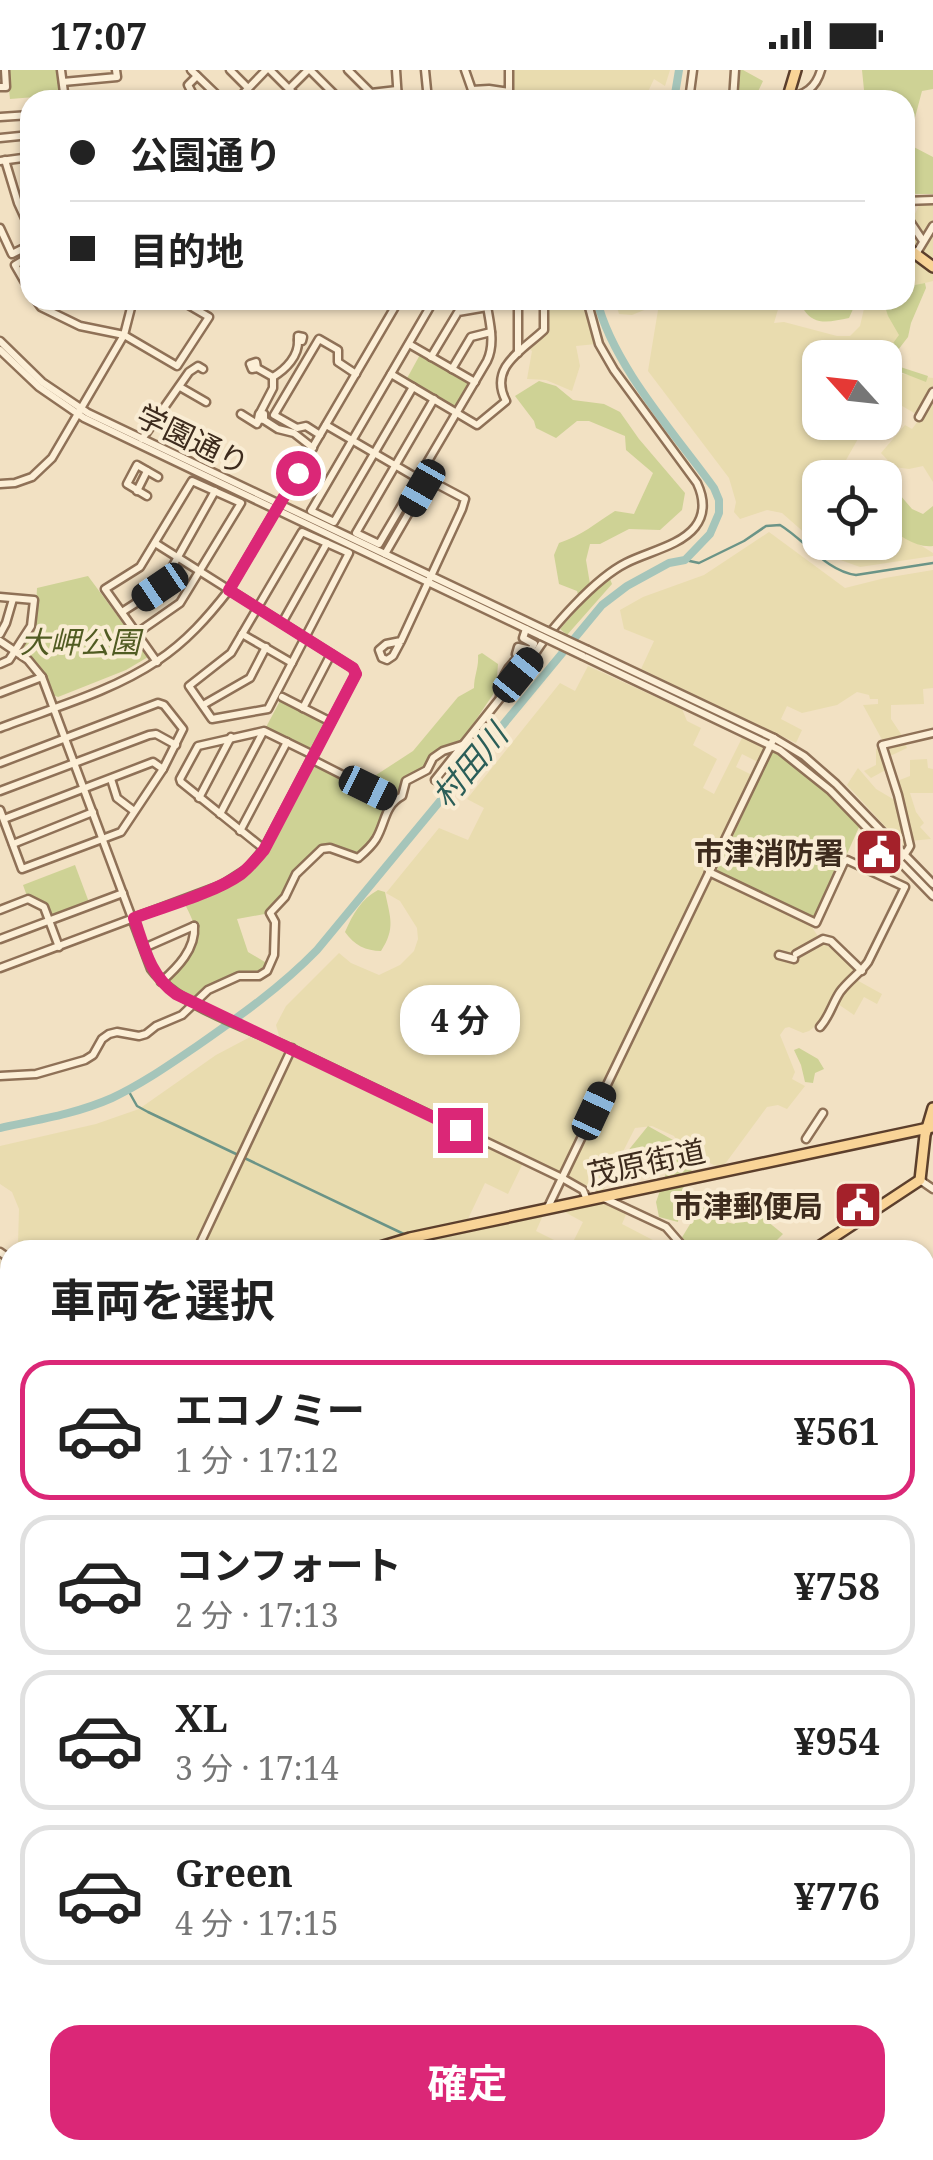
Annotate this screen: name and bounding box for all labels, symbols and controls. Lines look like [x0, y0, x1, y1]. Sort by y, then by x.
text: 17:07 [50, 9, 147, 61]
text: 公園通り [130, 128, 282, 180]
text: 目的地 [130, 224, 244, 276]
north arrow [802, 340, 902, 440]
map controls [802, 340, 902, 560]
street label: 学園通り [130, 394, 256, 484]
route start [276, 451, 321, 496]
car [394, 455, 450, 521]
button: locate [802, 460, 902, 560]
car [127, 558, 193, 616]
park label: 大岬公園 [20, 621, 144, 662]
car [487, 642, 549, 708]
water label: 村田川 [422, 712, 518, 816]
car [334, 761, 402, 815]
public building icon: 市津消防署 [853, 826, 905, 878]
place label: 市津消防署 [694, 832, 844, 873]
callout: 4 分 [400, 985, 520, 1055]
text: 4 分 [431, 998, 489, 1041]
car [568, 1077, 620, 1145]
route end [438, 1108, 483, 1153]
street label: 茂原街道 [583, 1129, 709, 1195]
public building icon: 市津郵便局 [832, 1179, 884, 1231]
place label: 市津郵便局 [673, 1185, 823, 1226]
text: 車両を選択 [50, 1269, 275, 1330]
text: エコノミー [175, 1383, 365, 1435]
icon: car [55, 1385, 145, 1475]
text: ¥561 [794, 1404, 880, 1456]
text: 1 分 · 17:12 [175, 1438, 339, 1481]
text: コンフォート [175, 1538, 402, 1590]
icon: car [55, 1540, 145, 1630]
text: ¥758 [794, 1559, 880, 1611]
text: 2 分 · 17:13 [175, 1593, 339, 1636]
text: XL [175, 1691, 228, 1743]
icon: car [55, 1695, 145, 1785]
text: ¥954 [794, 1714, 880, 1766]
text: 3 分 · 17:14 [175, 1746, 339, 1789]
text: Green [175, 1846, 293, 1898]
icon: car [55, 1850, 145, 1940]
text: ¥776 [794, 1869, 880, 1921]
text: 4 分 · 17:15 [175, 1901, 339, 1944]
button: 確定 [50, 2025, 885, 2140]

